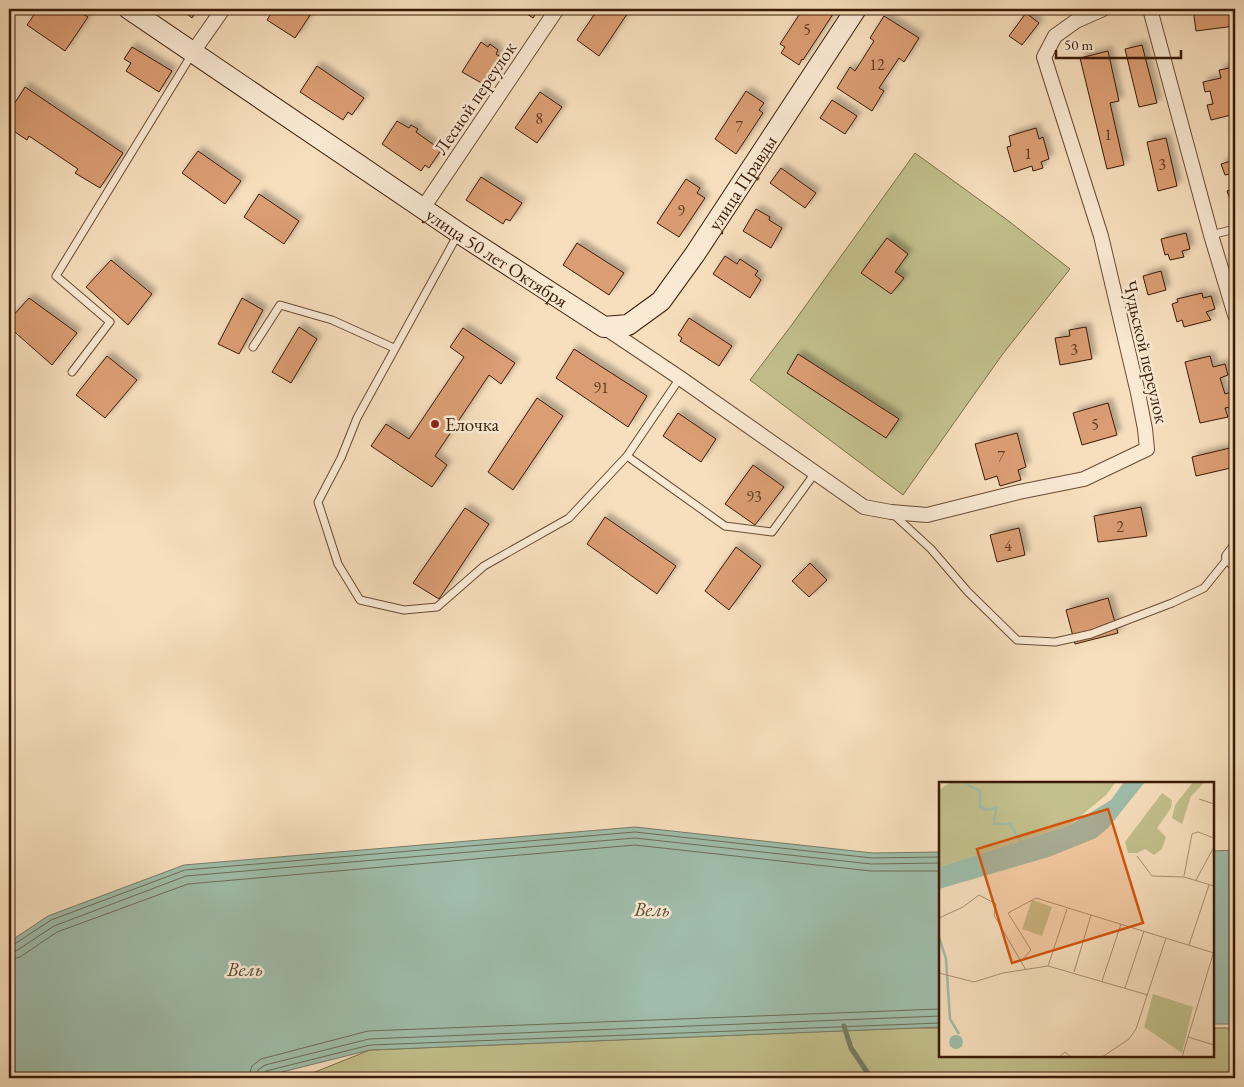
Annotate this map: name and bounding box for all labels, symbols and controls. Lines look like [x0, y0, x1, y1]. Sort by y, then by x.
house number: 5 [803, 19, 811, 40]
scale bar [1056, 28, 1182, 60]
text: 50 m [1064, 35, 1093, 54]
street label: Лесной переулок [428, 37, 522, 159]
house number: 12 [869, 54, 885, 75]
house number: 8 [535, 108, 543, 129]
house number: 7 [735, 116, 743, 137]
house number: 1 [1104, 124, 1112, 145]
street label: улица Правды [702, 130, 783, 235]
house number: 1 [1024, 143, 1032, 164]
house number: 3 [1158, 154, 1166, 175]
house number: 9 [677, 200, 685, 221]
street label: улица 50 лет Октября [421, 202, 573, 313]
street label: Чудьской переулок [1117, 278, 1175, 426]
house number: 3 [1070, 339, 1078, 360]
house number: 91 [593, 377, 609, 398]
place label: Елочка [445, 412, 500, 437]
house number: 5 [1091, 414, 1099, 435]
marker: Елочка [429, 418, 441, 430]
house number: 7 [997, 446, 1005, 467]
house number: 93 [746, 486, 762, 507]
house number: 2 [1116, 516, 1124, 537]
house number: 4 [1004, 535, 1012, 556]
inset map [939, 782, 1214, 1057]
water label: Вель [633, 896, 670, 922]
water label: Вель [226, 956, 263, 982]

